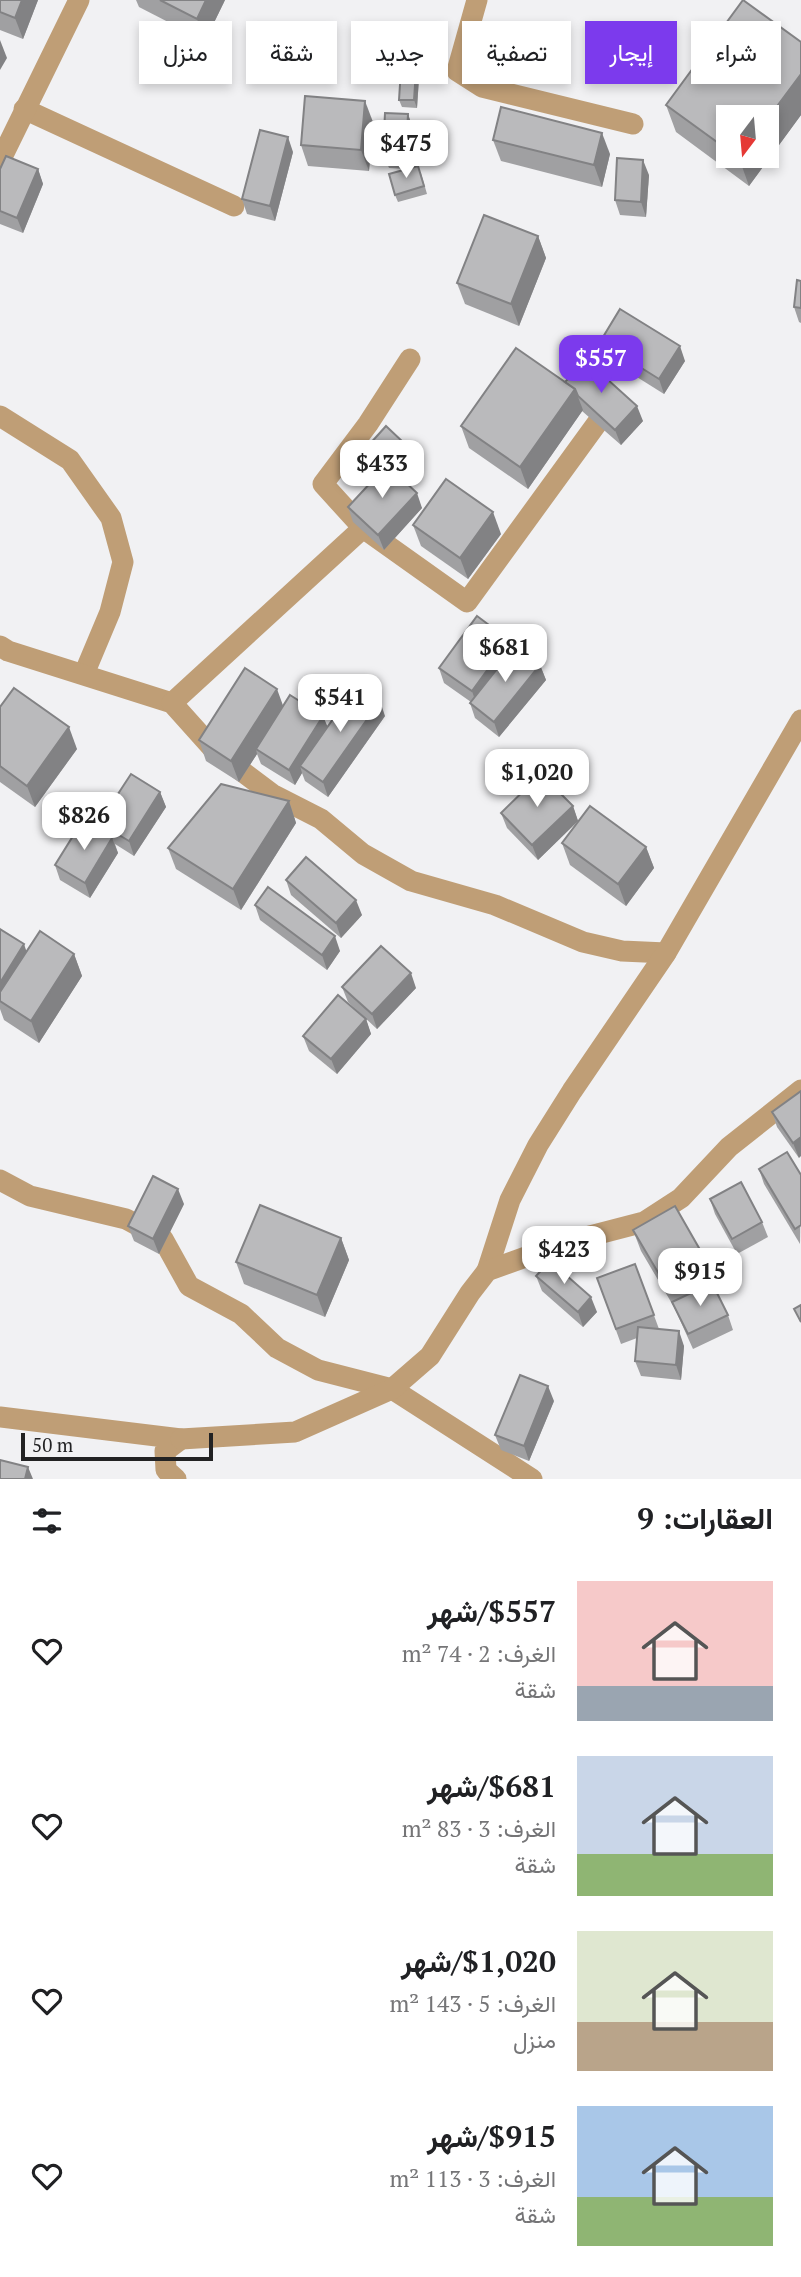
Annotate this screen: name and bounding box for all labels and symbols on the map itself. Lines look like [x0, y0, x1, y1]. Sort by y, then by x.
north arrow [716, 105, 779, 168]
pin: $475 [365, 120, 447, 180]
pin: $557 [560, 336, 642, 395]
pin: $433 [341, 440, 423, 500]
pin: $681 [464, 624, 546, 684]
pin: $541 [299, 674, 381, 734]
pin: $1,020 [480, 750, 594, 809]
pin: $826 [43, 792, 125, 852]
pin: $423 [523, 1226, 605, 1286]
pin: $915 [659, 1248, 741, 1308]
scale bar [21, 1430, 214, 1462]

